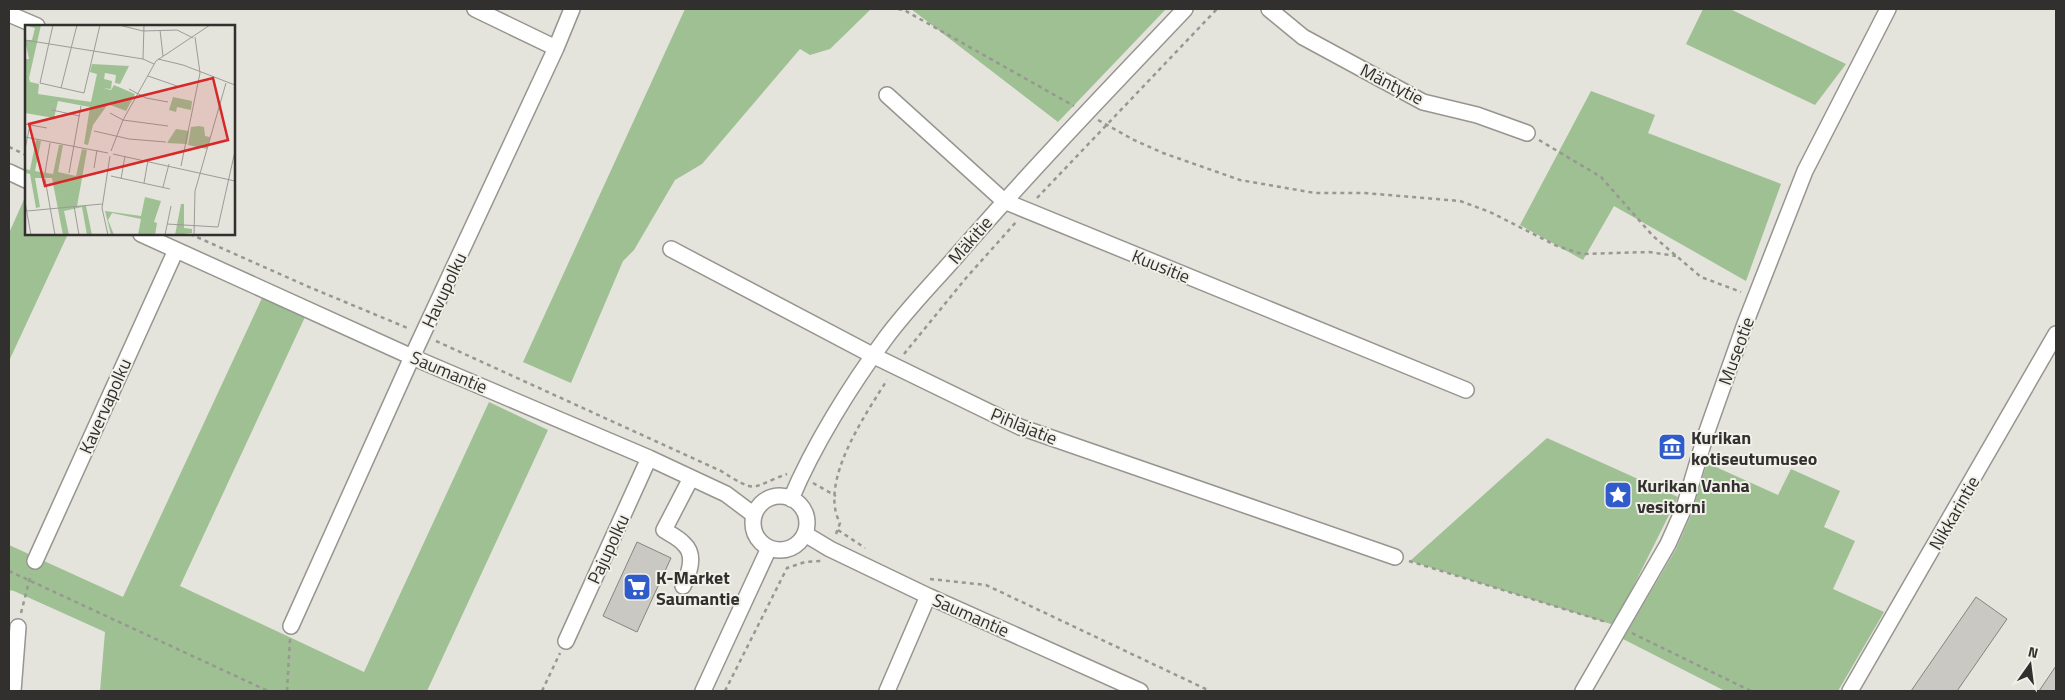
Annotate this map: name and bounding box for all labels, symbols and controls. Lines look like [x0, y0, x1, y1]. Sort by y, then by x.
inset map [25, 25, 235, 235]
street label: Mäntytie [1356, 57, 1428, 111]
street label: Mäkitie [941, 210, 999, 270]
street label: Kuusitie [1128, 242, 1194, 290]
street label: Havupolku [415, 248, 473, 332]
street label: Museotie [1711, 313, 1761, 389]
street label: Saumantie [406, 344, 492, 400]
street label: Kavervapolku [72, 354, 138, 458]
street label: Pihlajatie [987, 400, 1061, 452]
place label: Kurikan kotiseutumuseo [1691, 424, 1817, 472]
museum icon: Kurikan kotiseutumuseo [1657, 432, 1687, 462]
street label: Nikkarintie [1922, 471, 1986, 555]
place label: Kurikan Vanha vesitorni [1637, 472, 1750, 520]
place icon: Kurikan Vanha vesitorni [1603, 480, 1633, 510]
street label: Pajupolku [580, 510, 636, 588]
place label: K-Market Saumantie [656, 564, 740, 612]
supermarket icon: K-Market Saumantie [622, 572, 652, 602]
street label: Saumantie [928, 586, 1014, 644]
north arrow [2005, 640, 2055, 690]
text: N [2026, 641, 2041, 663]

